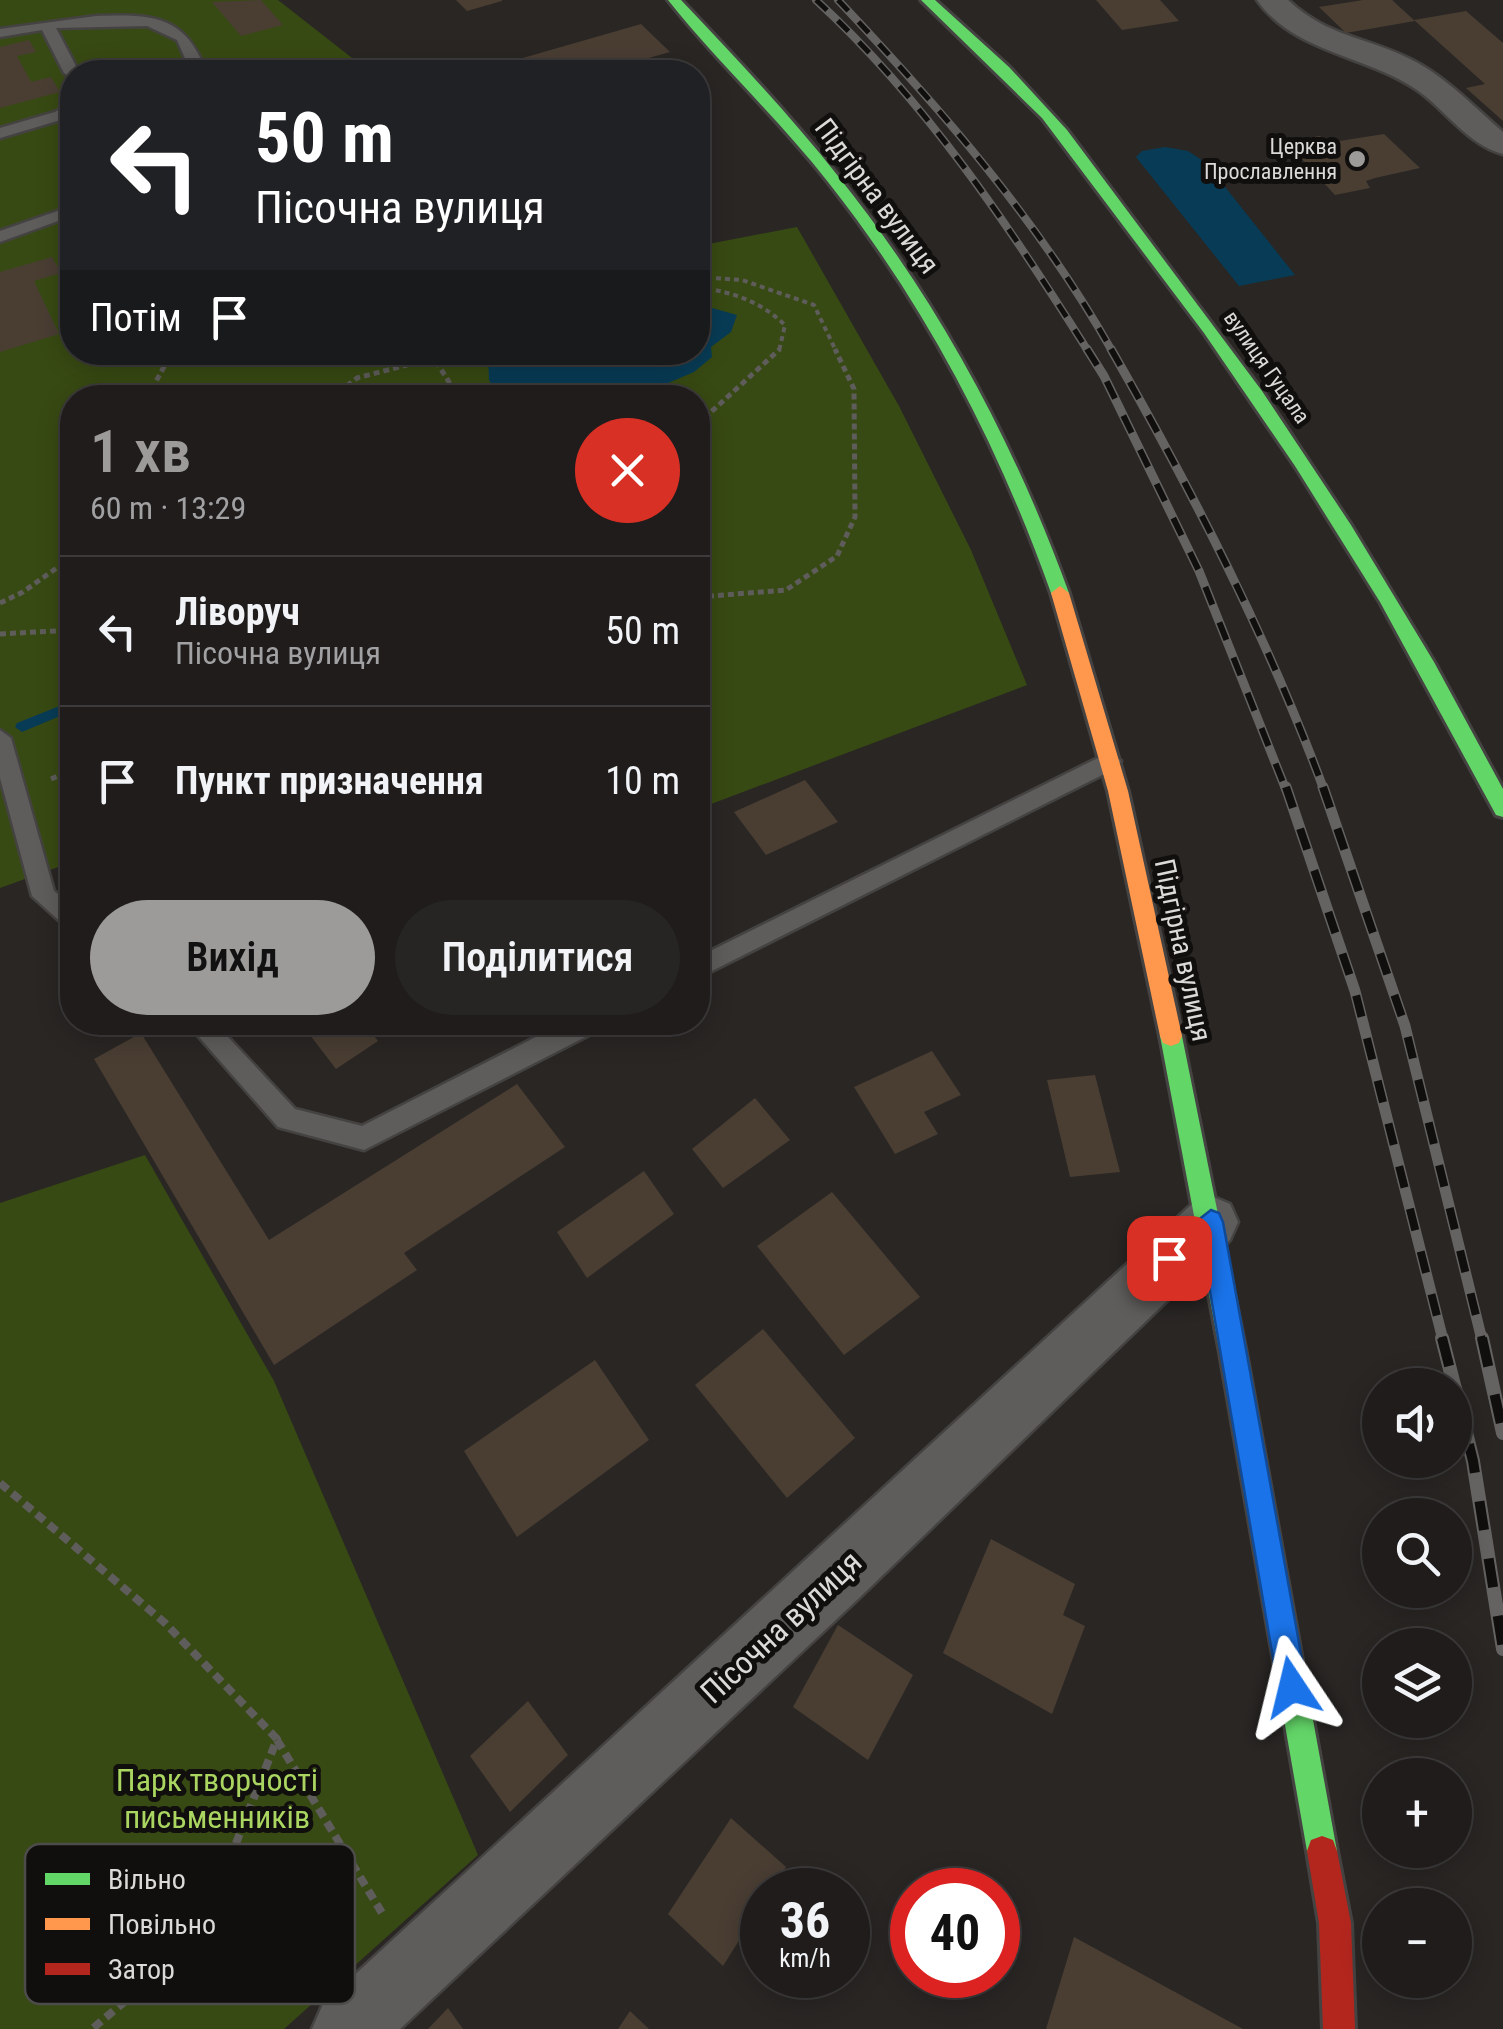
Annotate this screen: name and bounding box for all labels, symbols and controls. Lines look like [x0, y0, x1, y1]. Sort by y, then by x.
text: 50 m [255, 97, 394, 179]
icon: left [90, 100, 220, 230]
street label: Підгірна вулиця [808, 112, 946, 280]
place label: Церква Прославлення [1204, 134, 1337, 184]
marker: Церква Прославлення [1346, 148, 1368, 170]
text: Пісочна вулиця [255, 181, 545, 234]
icon: arrive [202, 290, 257, 345]
text: Потім [90, 296, 182, 340]
street label: вулиця Гуцала [1219, 306, 1315, 428]
text: 1 хв [90, 416, 191, 487]
button: close [575, 418, 680, 523]
text: 60 m · 13:29 [90, 489, 246, 527]
text: Ліворуч [175, 590, 300, 634]
icon: left [90, 604, 145, 659]
text: 50 m [605, 609, 680, 653]
text: Пісочна вулиця [175, 634, 381, 672]
icon: arrive [90, 754, 145, 809]
text: Пункт призначення [175, 759, 484, 803]
text: 10 m [605, 759, 680, 803]
street label: Підгірна вулиця [1148, 856, 1218, 1044]
button: Вихід [90, 900, 375, 1015]
button: Поділитися [395, 900, 680, 1015]
pin [1127, 1216, 1212, 1301]
icon: arrive [1142, 1231, 1197, 1286]
map controls [1362, 1368, 1472, 1998]
button: sound [1362, 1368, 1472, 1478]
button: search [1362, 1498, 1472, 1608]
street label: Пісочна вулиця [693, 1543, 869, 1711]
button: layers [1362, 1628, 1472, 1738]
position arrow [1240, 1635, 1344, 1739]
button: + [1362, 1758, 1472, 1868]
park label: Парк творчості письменників [116, 1761, 318, 1836]
legend [25, 1844, 355, 2004]
text: Вільно [108, 1863, 186, 1896]
speed limit sign: 40 [890, 1868, 1020, 1998]
button: − [1362, 1888, 1472, 1998]
text: 36 [780, 1892, 830, 1950]
text: Повільно [108, 1908, 216, 1941]
text: km/h [779, 1944, 831, 1973]
text: Затор [108, 1953, 175, 1986]

